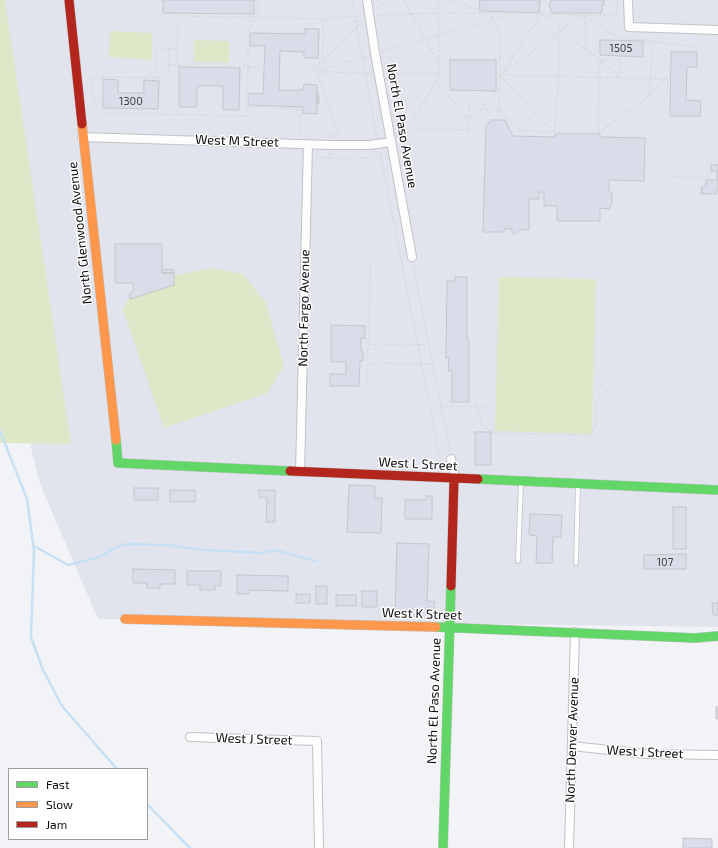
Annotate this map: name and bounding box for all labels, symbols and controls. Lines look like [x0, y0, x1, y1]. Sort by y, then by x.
house number: 1505 [610, 41, 632, 55]
street label: North El Paso Avenue [383, 62, 421, 190]
house number: 1300 [119, 94, 143, 108]
street label: West M Street [195, 132, 279, 150]
street label: North Glenwood Avenue [65, 161, 95, 305]
street label: North Fargo Avenue [295, 249, 313, 367]
street label: West L Street [378, 454, 458, 474]
house number: 107 [657, 555, 673, 569]
street label: West K Street [382, 605, 462, 623]
street label: North El Paso Avenue [424, 638, 444, 764]
street label: North Denver Avenue [562, 677, 582, 803]
street label: West J Street [215, 730, 293, 748]
street label: West J Street [606, 742, 684, 762]
legend [8, 768, 148, 840]
text: Fast [46, 777, 69, 791]
text: Slow [46, 797, 73, 811]
text: Jam [46, 817, 67, 831]

